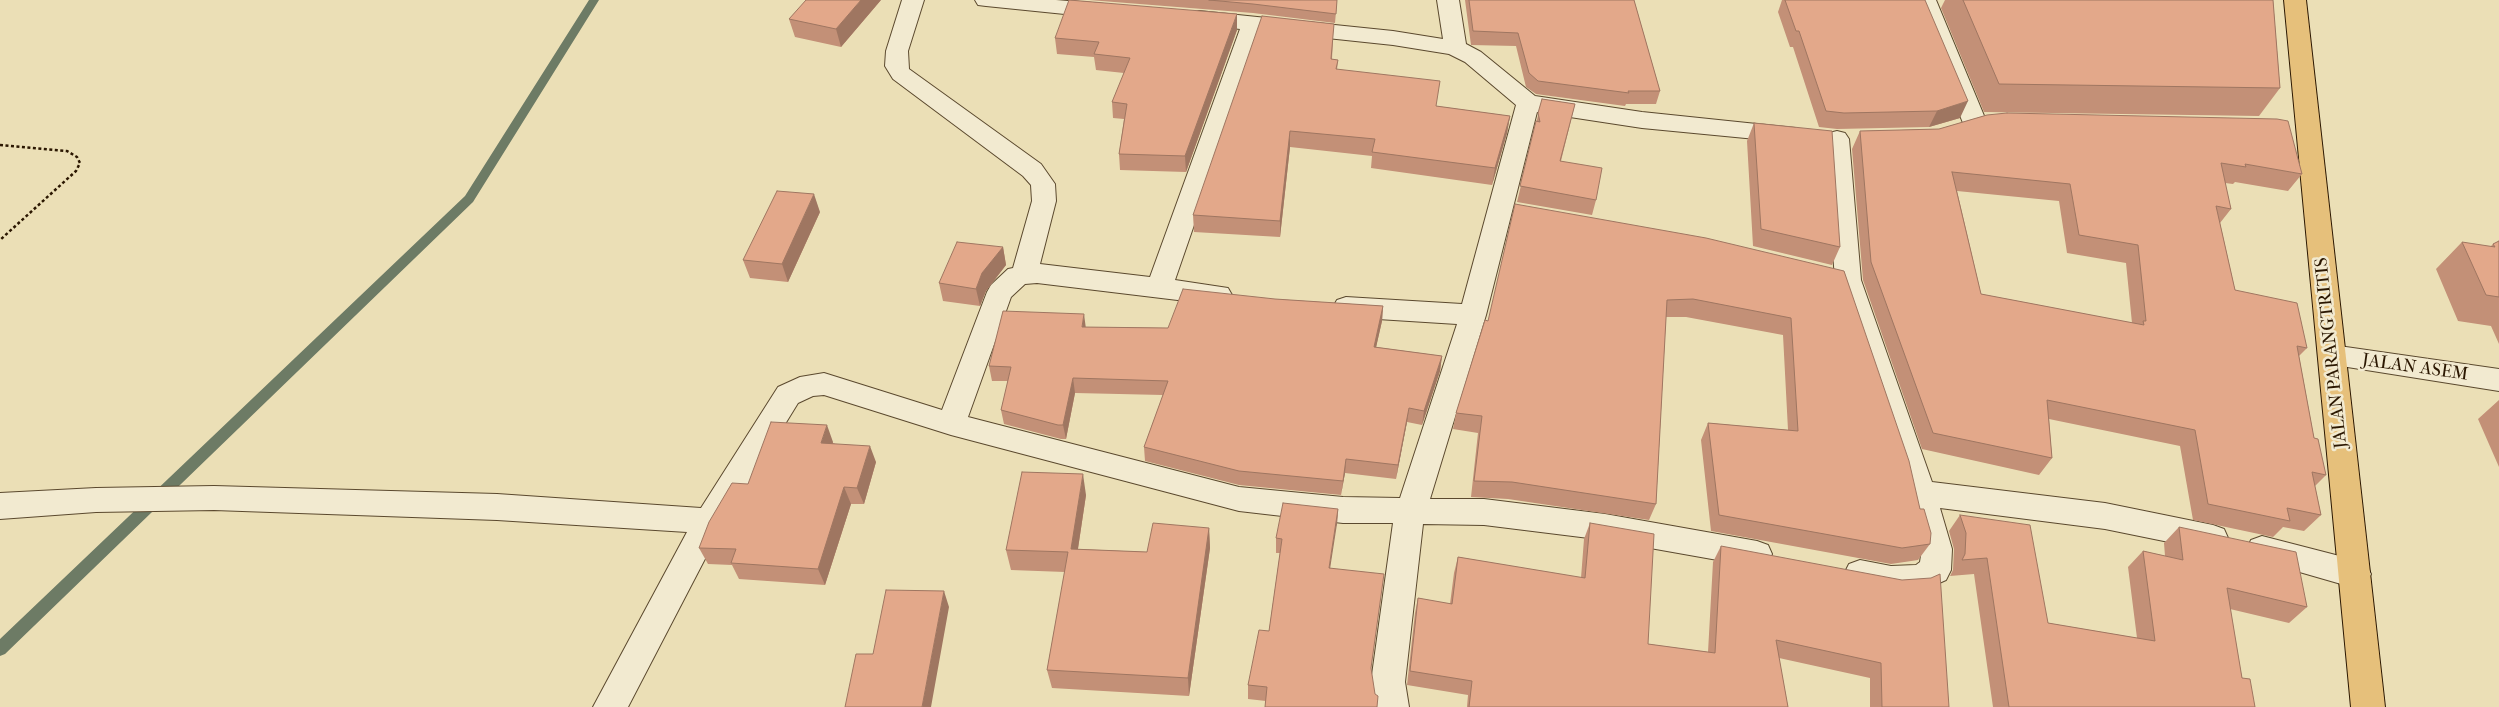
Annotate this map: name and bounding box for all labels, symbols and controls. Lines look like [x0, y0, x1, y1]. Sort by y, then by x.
street label: JALAN PARANGTRITIS [2311, 256, 2353, 450]
street label: JALAN ASEM [2361, 350, 2469, 386]

